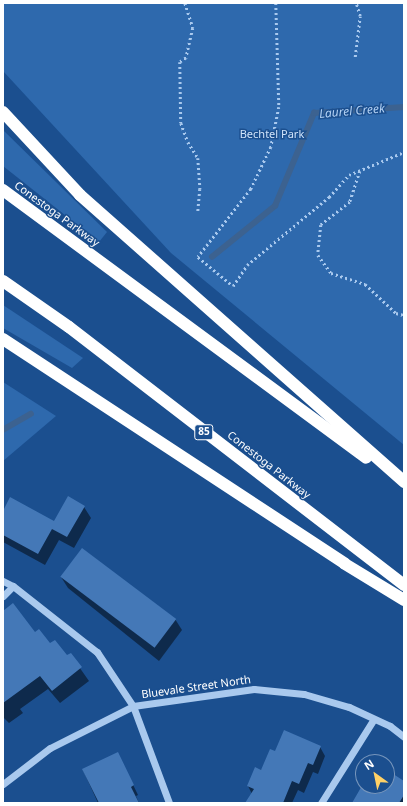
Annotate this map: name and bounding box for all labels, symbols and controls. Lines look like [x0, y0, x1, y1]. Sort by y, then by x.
water label: Laurel Creek [319, 101, 385, 121]
park label: Bechtel Park [240, 127, 304, 141]
street label: Conestoga Parkway [12, 179, 102, 249]
road number: 85 [194, 424, 214, 440]
street label: Conestoga Parkway [225, 428, 313, 502]
street label: Bluevale Street North [140, 673, 252, 701]
north arrow [355, 754, 395, 794]
text: N [361, 756, 377, 773]

